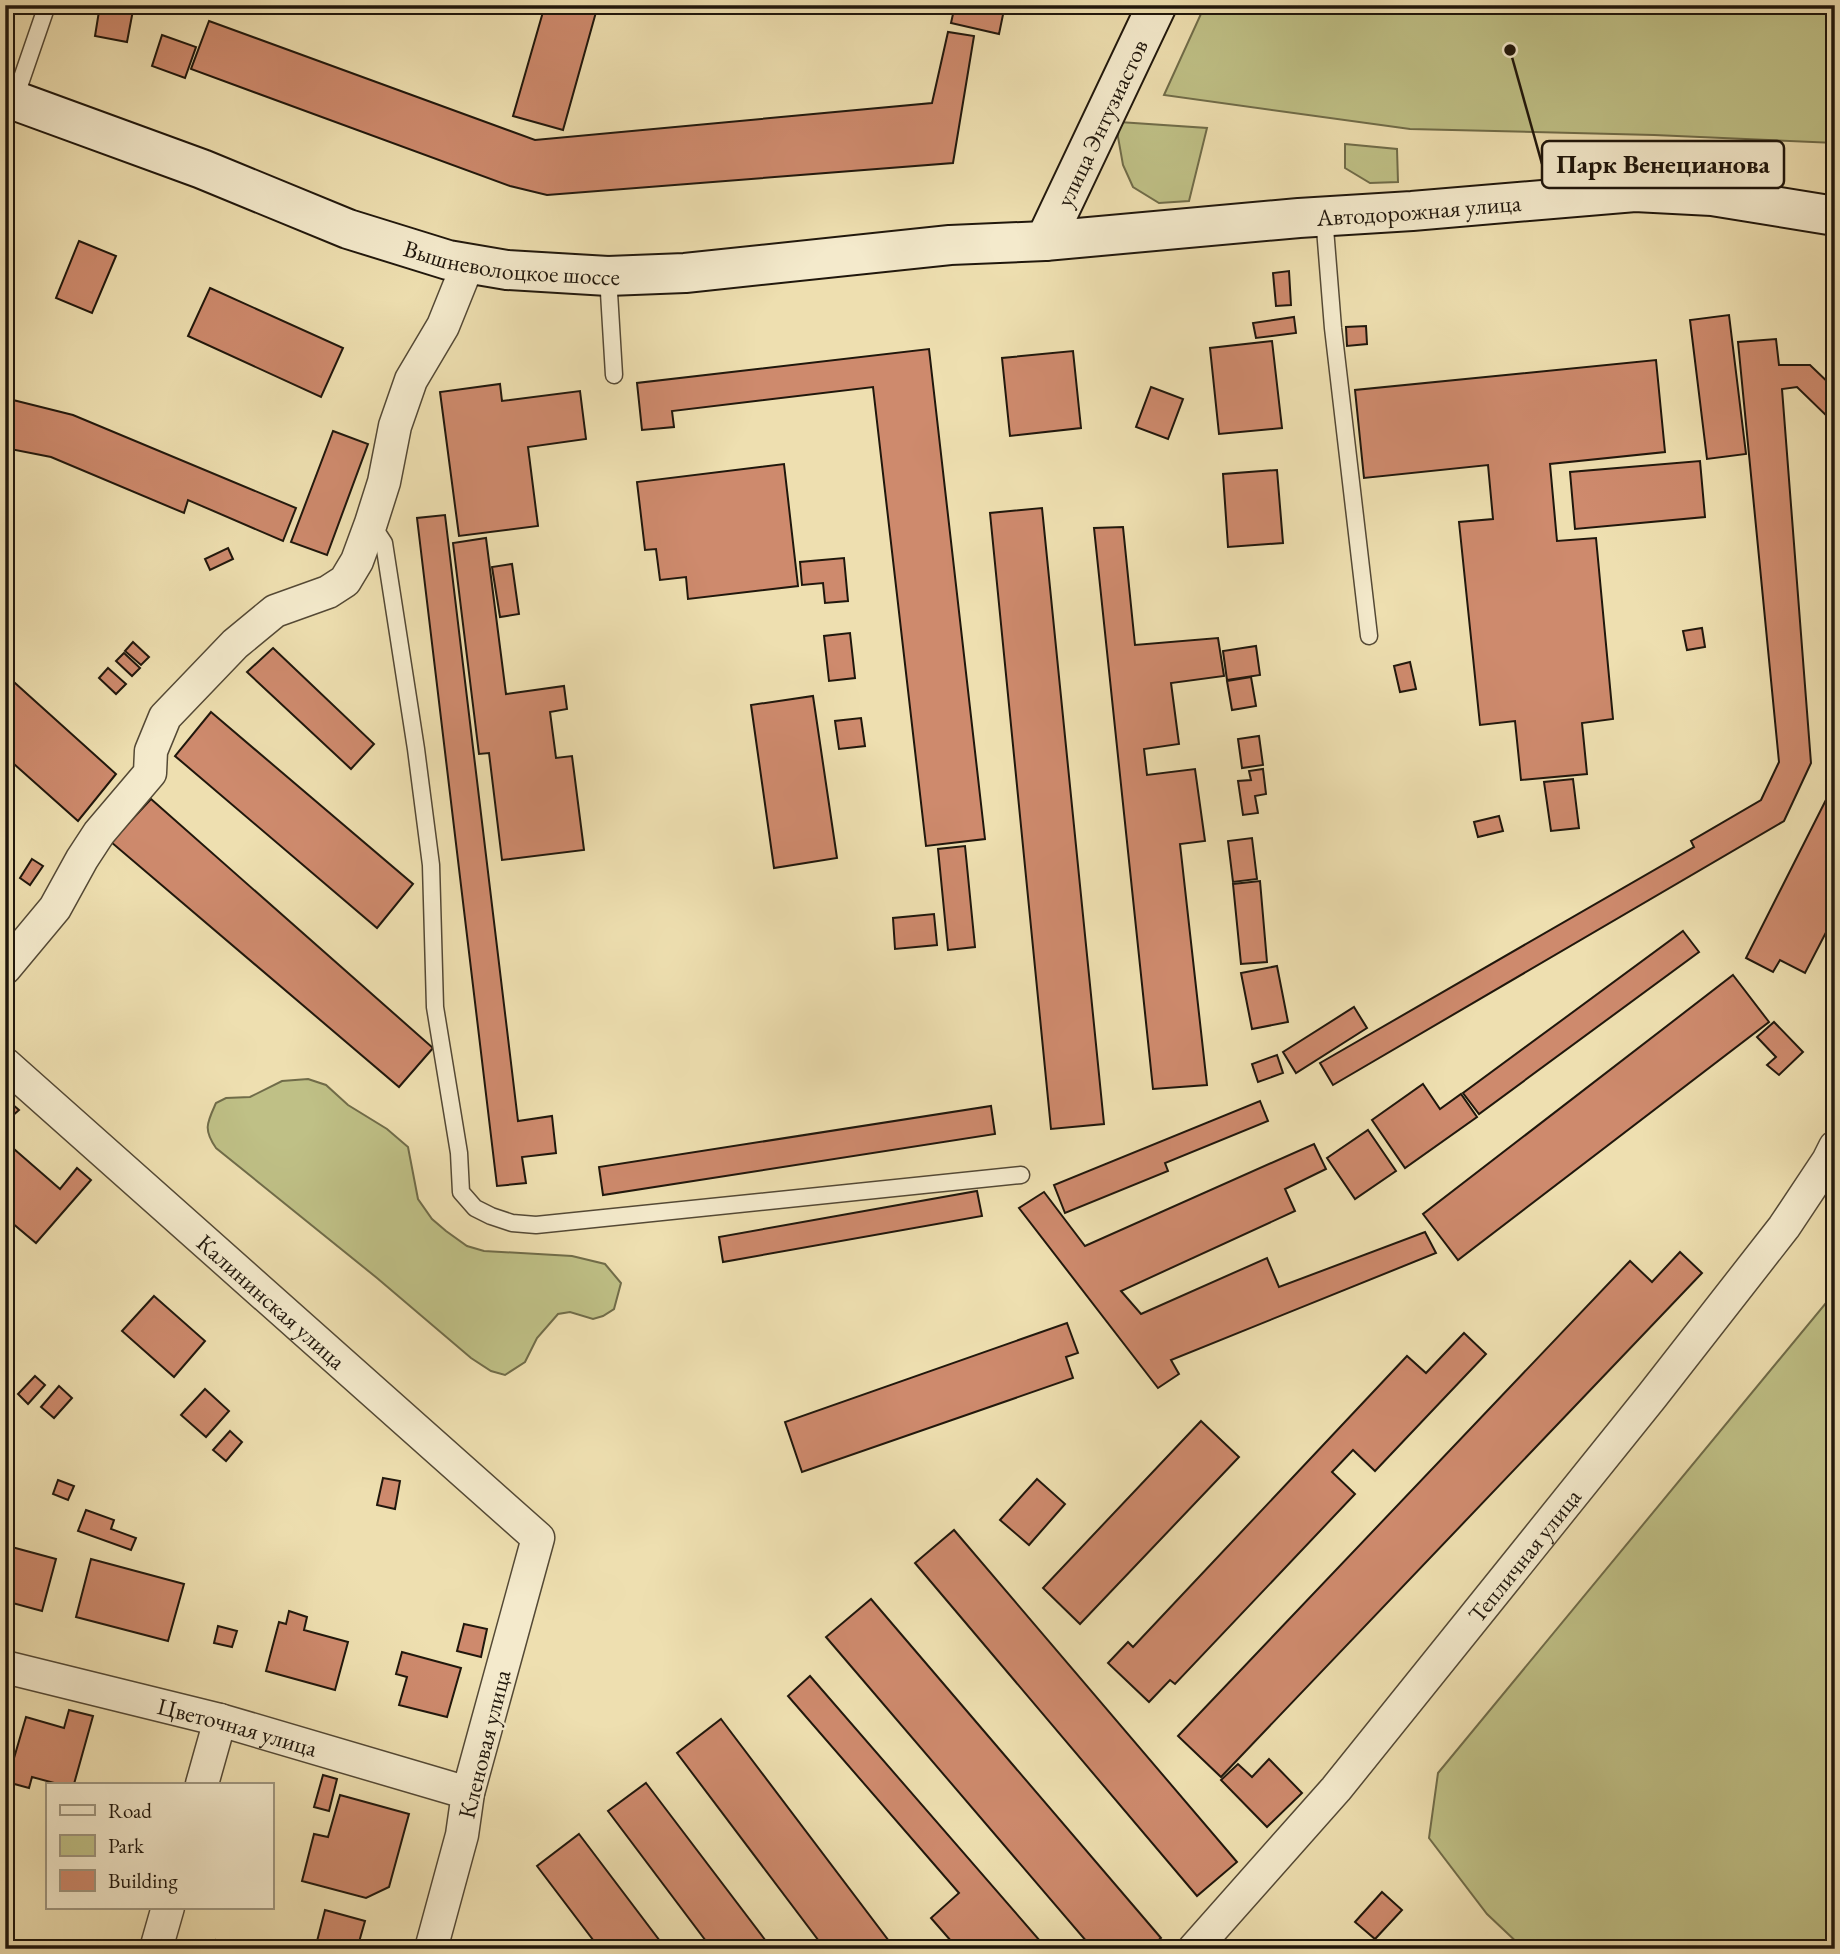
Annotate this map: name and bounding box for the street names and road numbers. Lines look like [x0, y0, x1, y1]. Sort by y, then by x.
street label: улица Энтузиастов [1048, 34, 1154, 212]
street label: Автодорожная улица [1315, 186, 1523, 232]
street label: Вышневолоцкое шоссе [400, 232, 620, 292]
street label: Калининская улица [191, 1227, 353, 1376]
street label: Тепличная улица [1461, 1481, 1588, 1629]
street label: Кленовая улица [451, 1666, 518, 1822]
street label: Цветочная улица [154, 1690, 321, 1763]

